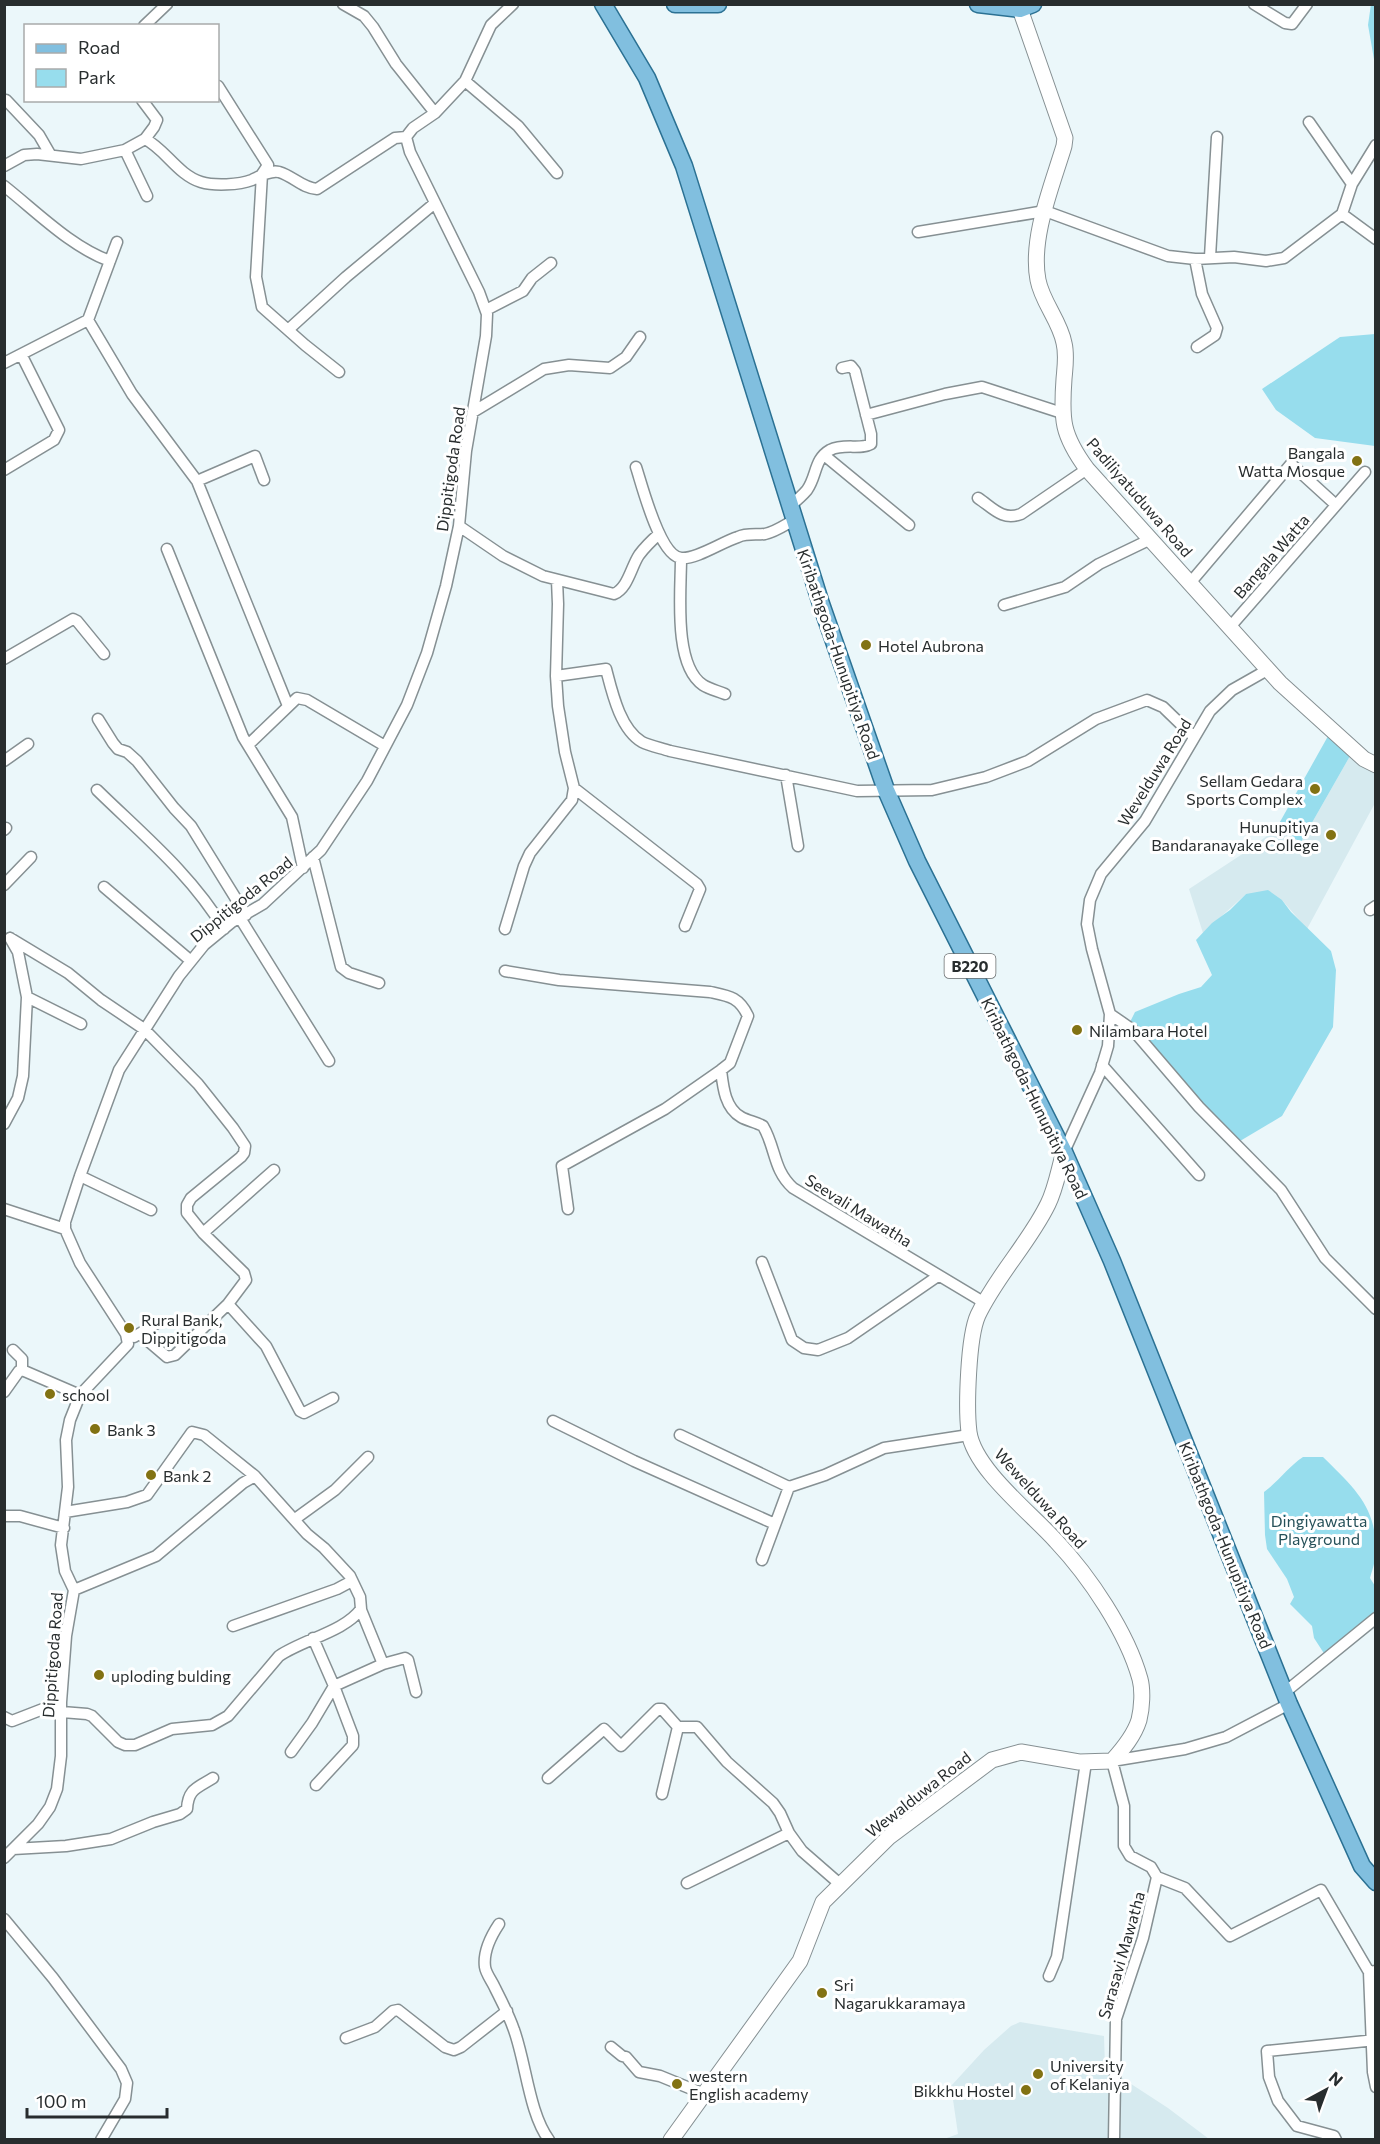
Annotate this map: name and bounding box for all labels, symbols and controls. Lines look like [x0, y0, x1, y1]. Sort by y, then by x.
legend [24, 24, 219, 102]
text: Road [78, 36, 120, 58]
text: Park [78, 66, 116, 88]
street label: Dippitigoda Road [432, 405, 468, 533]
street label: Padiliyatuduwa Road [1083, 434, 1197, 560]
place label: Bangala Watta Mosque [1238, 443, 1345, 480]
marker: Bangala Watta Mosque [1350, 454, 1364, 468]
street label: Bangala Watta [1229, 510, 1313, 602]
street label: Kiribathgoda-Hunupitiya Road [794, 546, 884, 762]
place label: Hotel Aubrona [878, 636, 984, 655]
marker: Hotel Aubrona [859, 638, 873, 652]
street label: Wevelduwa Road [1113, 715, 1195, 829]
place label: Sellam Gedara Sports Complex [1186, 771, 1303, 808]
marker: Sellam Gedara Sports Complex [1308, 782, 1322, 796]
place label: Hunupitiya Bandaranayake College [1151, 817, 1319, 854]
marker: Hunupitiya Bandaranayake College [1324, 828, 1338, 842]
street label: Dippitigoda Road [186, 852, 296, 946]
road number: B220 [944, 954, 996, 978]
street label: Kiribathgoda-Hunupitiya Road [978, 994, 1092, 1202]
place label: Nilambara Hotel [1089, 1021, 1207, 1040]
marker: Nilambara Hotel [1070, 1023, 1084, 1037]
street label: Seevali Mawatha [802, 1170, 916, 1250]
place label: Rural Bank, Dippitigoda [141, 1310, 226, 1347]
marker: Rural Bank, Dippitigoda [122, 1321, 136, 1335]
place label: school [62, 1385, 110, 1404]
marker: school [43, 1387, 57, 1401]
place label: Bank 3 [107, 1420, 156, 1439]
marker: Bank 3 [88, 1422, 102, 1436]
street label: Kiribathgoda-Hunupitiya Road [1176, 1439, 1276, 1651]
street label: Wewelduwa Road [991, 1444, 1091, 1552]
place label: Bank 2 [163, 1466, 212, 1485]
marker: Bank 2 [144, 1468, 158, 1482]
park label: Dingiyawatta Playground [1271, 1511, 1367, 1548]
street label: Dippitigoda Road [38, 1592, 66, 1718]
place label: uploding bulding [111, 1666, 231, 1685]
marker: uploding bulding [92, 1668, 106, 1682]
street label: Wewalduwa Road [862, 1747, 974, 1841]
street label: Sarasavi Mawatha [1094, 1889, 1148, 2021]
place label: Sri Nagarukkaramaya [834, 1975, 966, 2012]
marker: Sri Nagarukkaramaya [815, 1986, 829, 2000]
place label: University of Kelaniya [1050, 2056, 1130, 2093]
north arrow [1296, 2060, 1356, 2120]
place label: western English academy [689, 2066, 808, 2103]
marker: University of Kelaniya [1031, 2067, 1045, 2081]
text: N [1325, 2067, 1347, 2089]
marker: western English academy [670, 2077, 684, 2091]
scale bar [27, 2081, 166, 2119]
place label: Bikkhu Hostel [913, 2081, 1014, 2100]
marker: Bikkhu Hostel [1019, 2083, 1033, 2097]
text: 100 m [36, 2090, 86, 2112]

